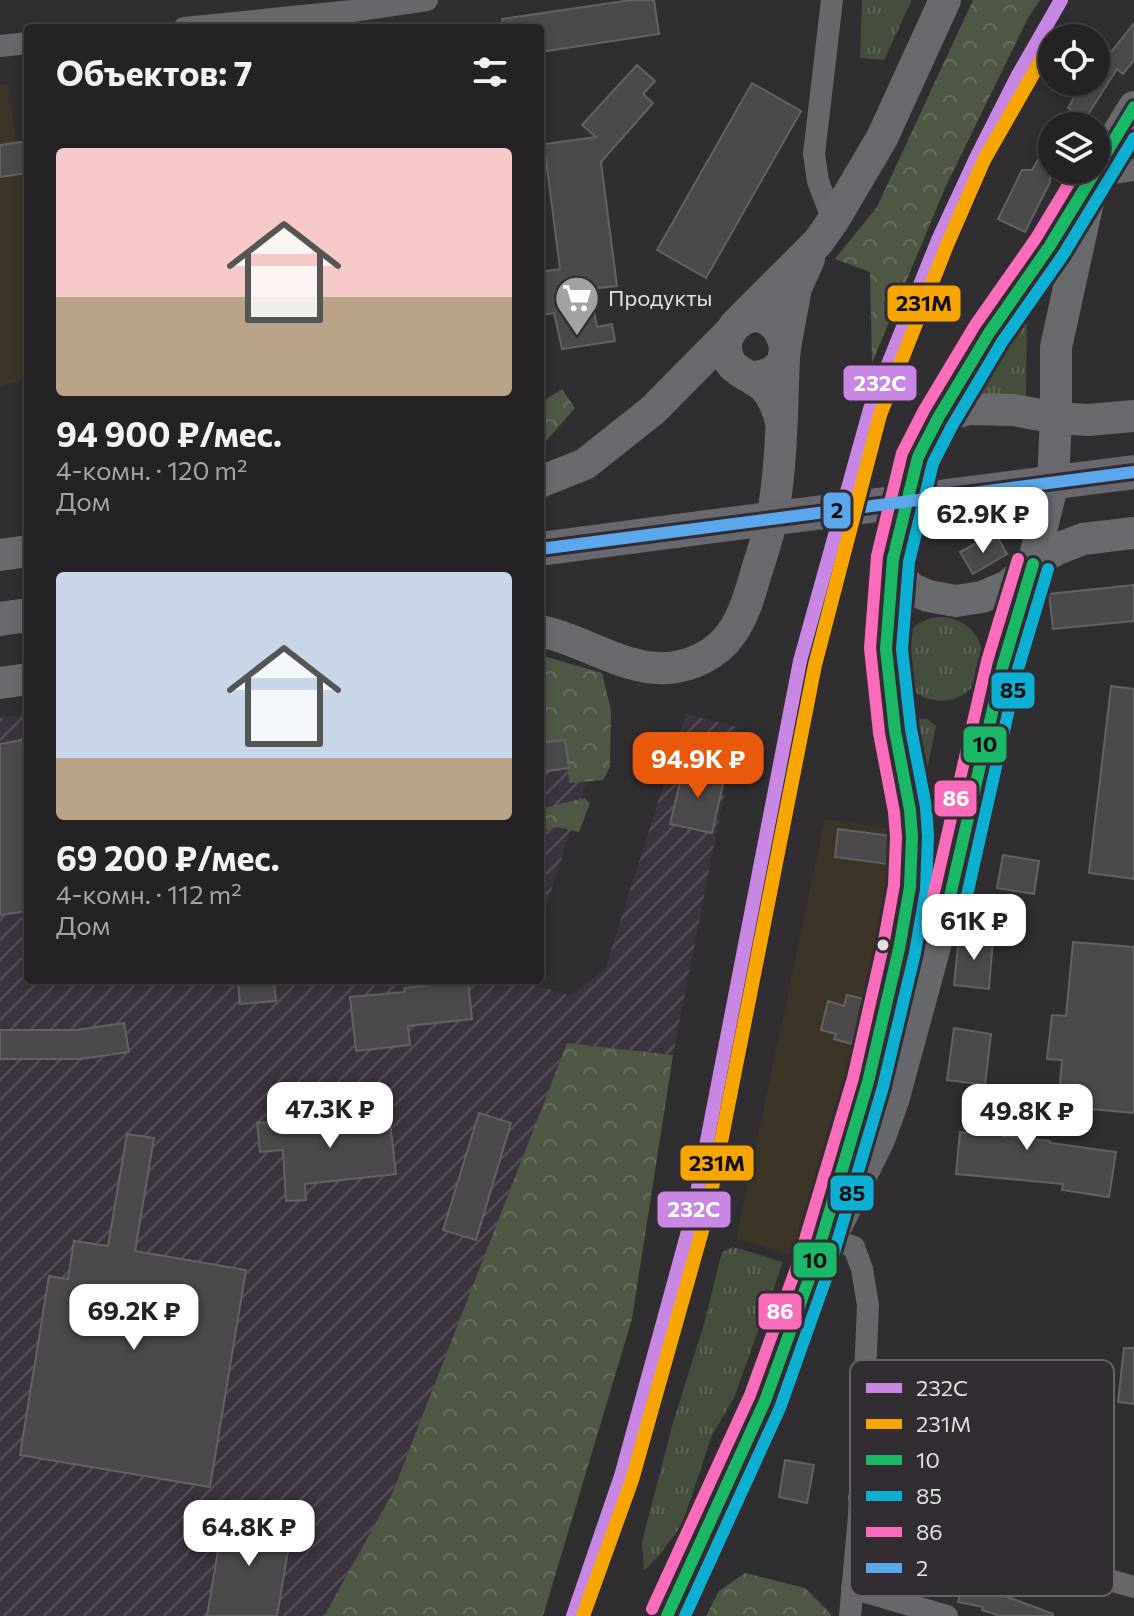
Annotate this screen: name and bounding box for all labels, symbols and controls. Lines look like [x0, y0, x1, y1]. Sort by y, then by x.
map controls [1038, 24, 1110, 184]
button: locate [1038, 24, 1110, 96]
icon: filters [468, 50, 512, 94]
text: Объектов: 7 [56, 51, 252, 93]
button: layers [1038, 112, 1110, 184]
icon: home [212, 200, 356, 344]
supermarket icon: Продукты [553, 274, 601, 337]
place label: Продукты [608, 284, 712, 311]
line badge: 231М [886, 284, 962, 323]
text: 231М [896, 289, 952, 316]
line badge: 232C [842, 364, 918, 402]
text: 232C [854, 369, 906, 396]
text: 94 900 ₽/мес. [56, 412, 282, 454]
text: 4-комн. · 120 m² [56, 454, 247, 485]
text: Дом [56, 485, 110, 516]
pin: 62.9K ₽ [909, 487, 1057, 555]
line badge: 2 [822, 491, 852, 530]
text: 2 [831, 496, 843, 523]
text: 62.9K ₽ [936, 497, 1030, 528]
icon: home [212, 624, 356, 768]
line badge: 85 [990, 671, 1036, 710]
text: 85 [1000, 676, 1026, 703]
line badge: 10 [962, 725, 1008, 764]
text: 10 [973, 730, 997, 757]
pin: 94.9K ₽ [624, 732, 772, 800]
text: 94.9K ₽ [651, 742, 745, 773]
line badge: 86 [933, 779, 978, 818]
text: 86 [942, 784, 970, 811]
text: 69 200 ₽/мес. [56, 836, 280, 878]
text: 4-комн. · 112 m² [56, 878, 242, 909]
pin: 61K ₽ [918, 894, 1030, 962]
text: 61K ₽ [940, 904, 1008, 935]
text: Дом [56, 909, 110, 940]
unlabelled marker [875, 937, 891, 953]
pin: 47.3K ₽ [256, 1082, 404, 1150]
pin: 49.8K ₽ [953, 1084, 1101, 1152]
text: 47.3K ₽ [285, 1092, 375, 1123]
text: 49.8K ₽ [980, 1094, 1074, 1125]
line badge: 231М [679, 1144, 755, 1182]
text: 231М [689, 1149, 745, 1176]
line badge: 85 [829, 1174, 875, 1212]
text: 85 [839, 1179, 865, 1206]
line badge: 232C [656, 1190, 732, 1229]
text: 232C [668, 1195, 720, 1222]
line badge: 10 [792, 1241, 838, 1279]
text: 10 [803, 1246, 827, 1273]
pin: 69.2K ₽ [60, 1284, 208, 1352]
line badge: 86 [757, 1292, 803, 1331]
text: 69.2K ₽ [87, 1294, 181, 1325]
text: 86 [766, 1297, 794, 1324]
legend [850, 1360, 1114, 1596]
text: 232C [916, 1374, 968, 1401]
text: 231М [916, 1410, 971, 1437]
text: 10 [916, 1446, 940, 1473]
text: 85 [916, 1482, 942, 1509]
pin: 64.8K ₽ [175, 1500, 323, 1568]
text: 64.8K ₽ [202, 1510, 296, 1541]
text: 86 [916, 1518, 943, 1545]
text: 2 [916, 1554, 928, 1581]

